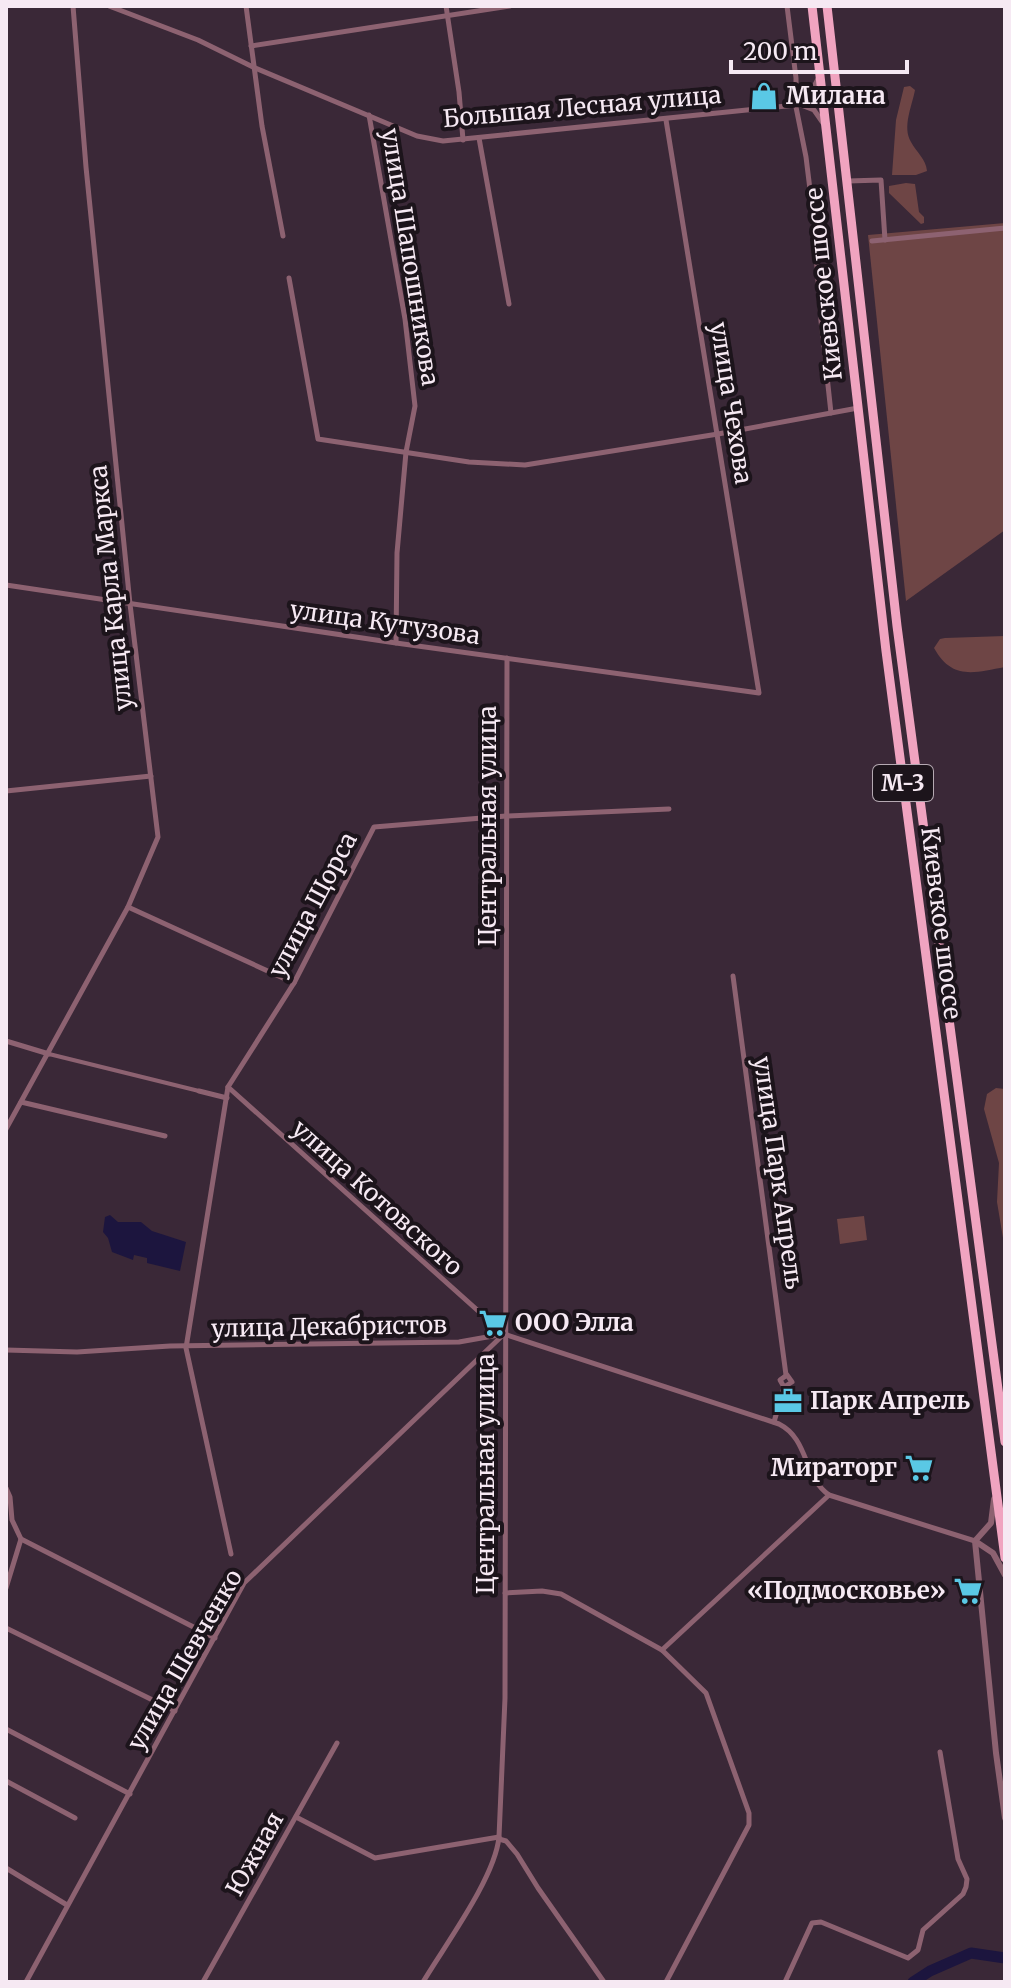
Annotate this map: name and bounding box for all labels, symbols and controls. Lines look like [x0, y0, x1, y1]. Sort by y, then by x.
scale bar [731, 24, 907, 74]
text: 200 m [743, 36, 818, 67]
street label: Большая Лесная улица [441, 79, 723, 134]
place label: Милана [786, 80, 886, 111]
shop icon: Милана [749, 81, 779, 111]
street label: улица Шапошникова [375, 126, 446, 388]
street label: Киевское шоссе [798, 186, 849, 382]
street label: улица Чехова [703, 320, 760, 486]
street label: улица Карла Маркса [82, 464, 139, 712]
street label: улица Кутузова [288, 594, 482, 651]
street label: Центральная улица [472, 705, 503, 946]
road number: М-3 [873, 765, 933, 801]
street label: Киевское шоссе [914, 825, 969, 1021]
street label: улица Щорса [261, 827, 364, 983]
street label: улица Парк Апрель [747, 1054, 810, 1291]
street label: улица Котовского [286, 1113, 469, 1282]
place label: ООО Элла [515, 1307, 634, 1338]
supermarket icon: ООО Элла [478, 1308, 508, 1338]
street label: улица Декабристов [211, 1309, 447, 1344]
street label: Центральная улица [470, 1353, 501, 1594]
place label: Парк Апрель [810, 1385, 970, 1416]
office icon: Парк Апрель [773, 1386, 803, 1416]
place label: Мираторг [771, 1452, 897, 1483]
supermarket icon: Мираторг [904, 1453, 934, 1483]
street label: улица Шевченко [120, 1564, 249, 1756]
place label: «Подмосковье» [747, 1575, 946, 1606]
supermarket icon: «Подмосковье» [953, 1576, 983, 1606]
street label: Южная [219, 1806, 290, 1901]

